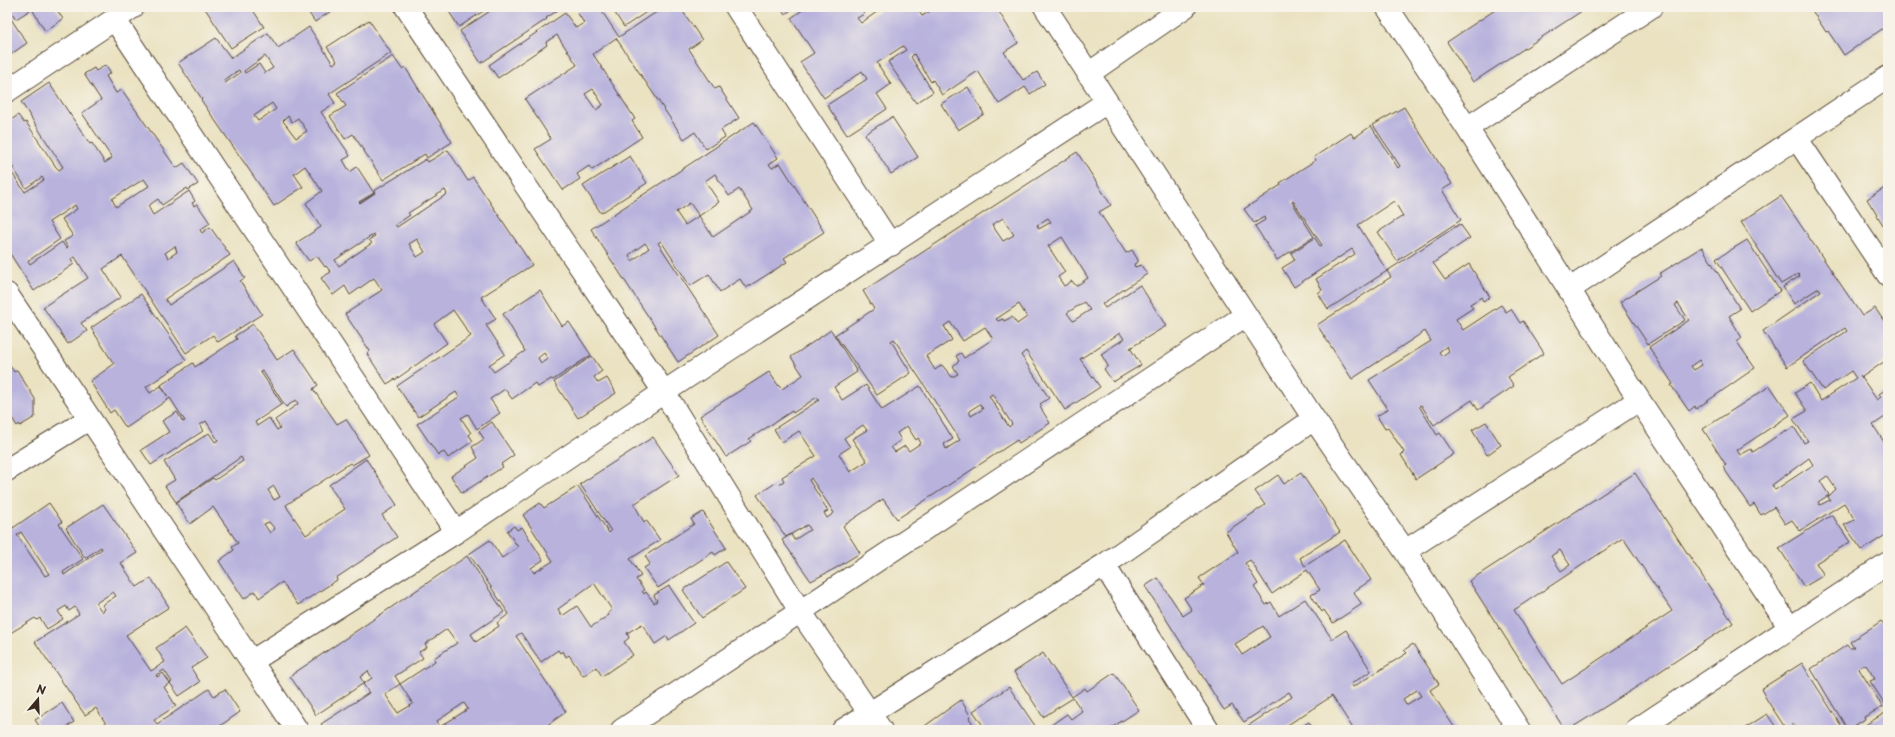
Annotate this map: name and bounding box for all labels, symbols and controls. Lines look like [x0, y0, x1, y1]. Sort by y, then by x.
north arrow [18, 679, 58, 719]
text: N [35, 680, 49, 699]

